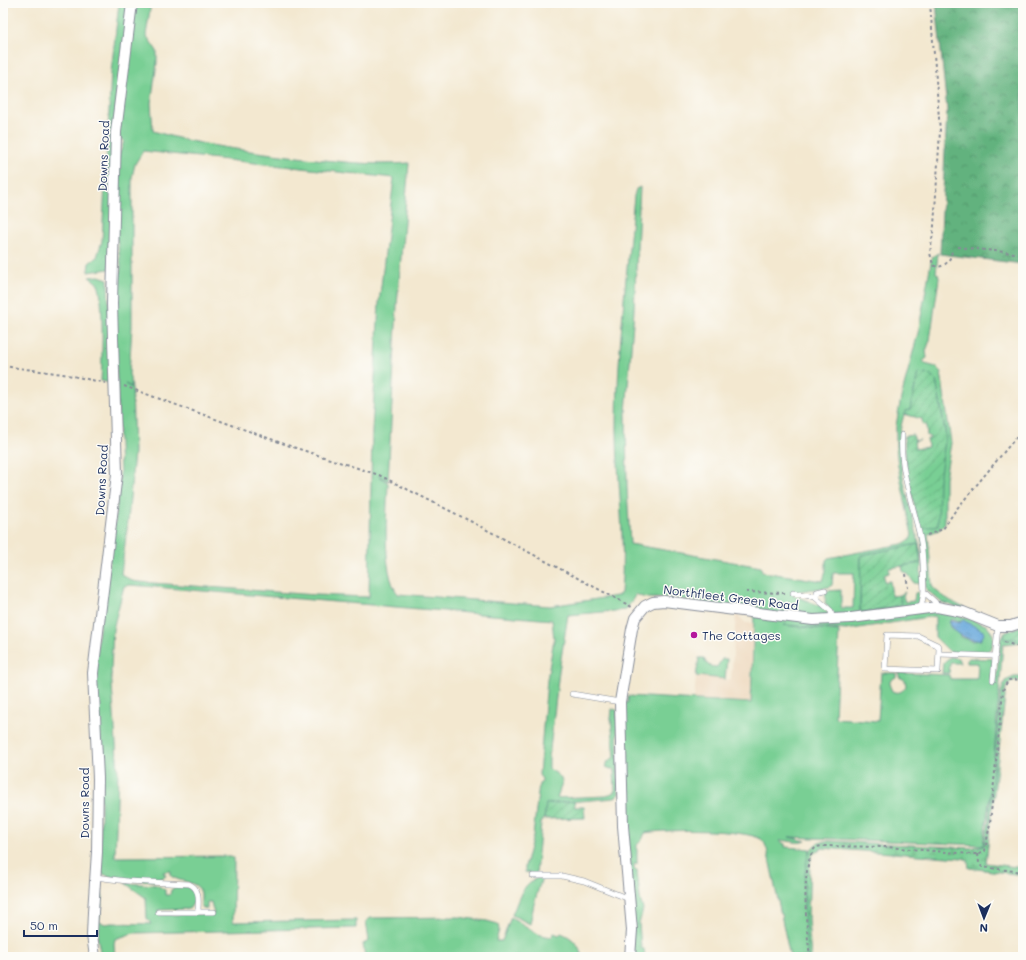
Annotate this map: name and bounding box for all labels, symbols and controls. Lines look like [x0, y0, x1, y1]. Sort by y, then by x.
street label: Downs Road [94, 120, 112, 192]
street label: Downs Road [91, 444, 111, 516]
street label: Northfleet Green Road [663, 581, 800, 613]
place label: The Cottages [702, 627, 781, 643]
marker: The Cottages [689, 630, 699, 640]
street label: Downs Road [76, 767, 92, 838]
north arrow [964, 898, 1004, 938]
scale bar [24, 912, 97, 938]
text: 50 m [30, 917, 58, 933]
text: N [980, 921, 988, 936]

